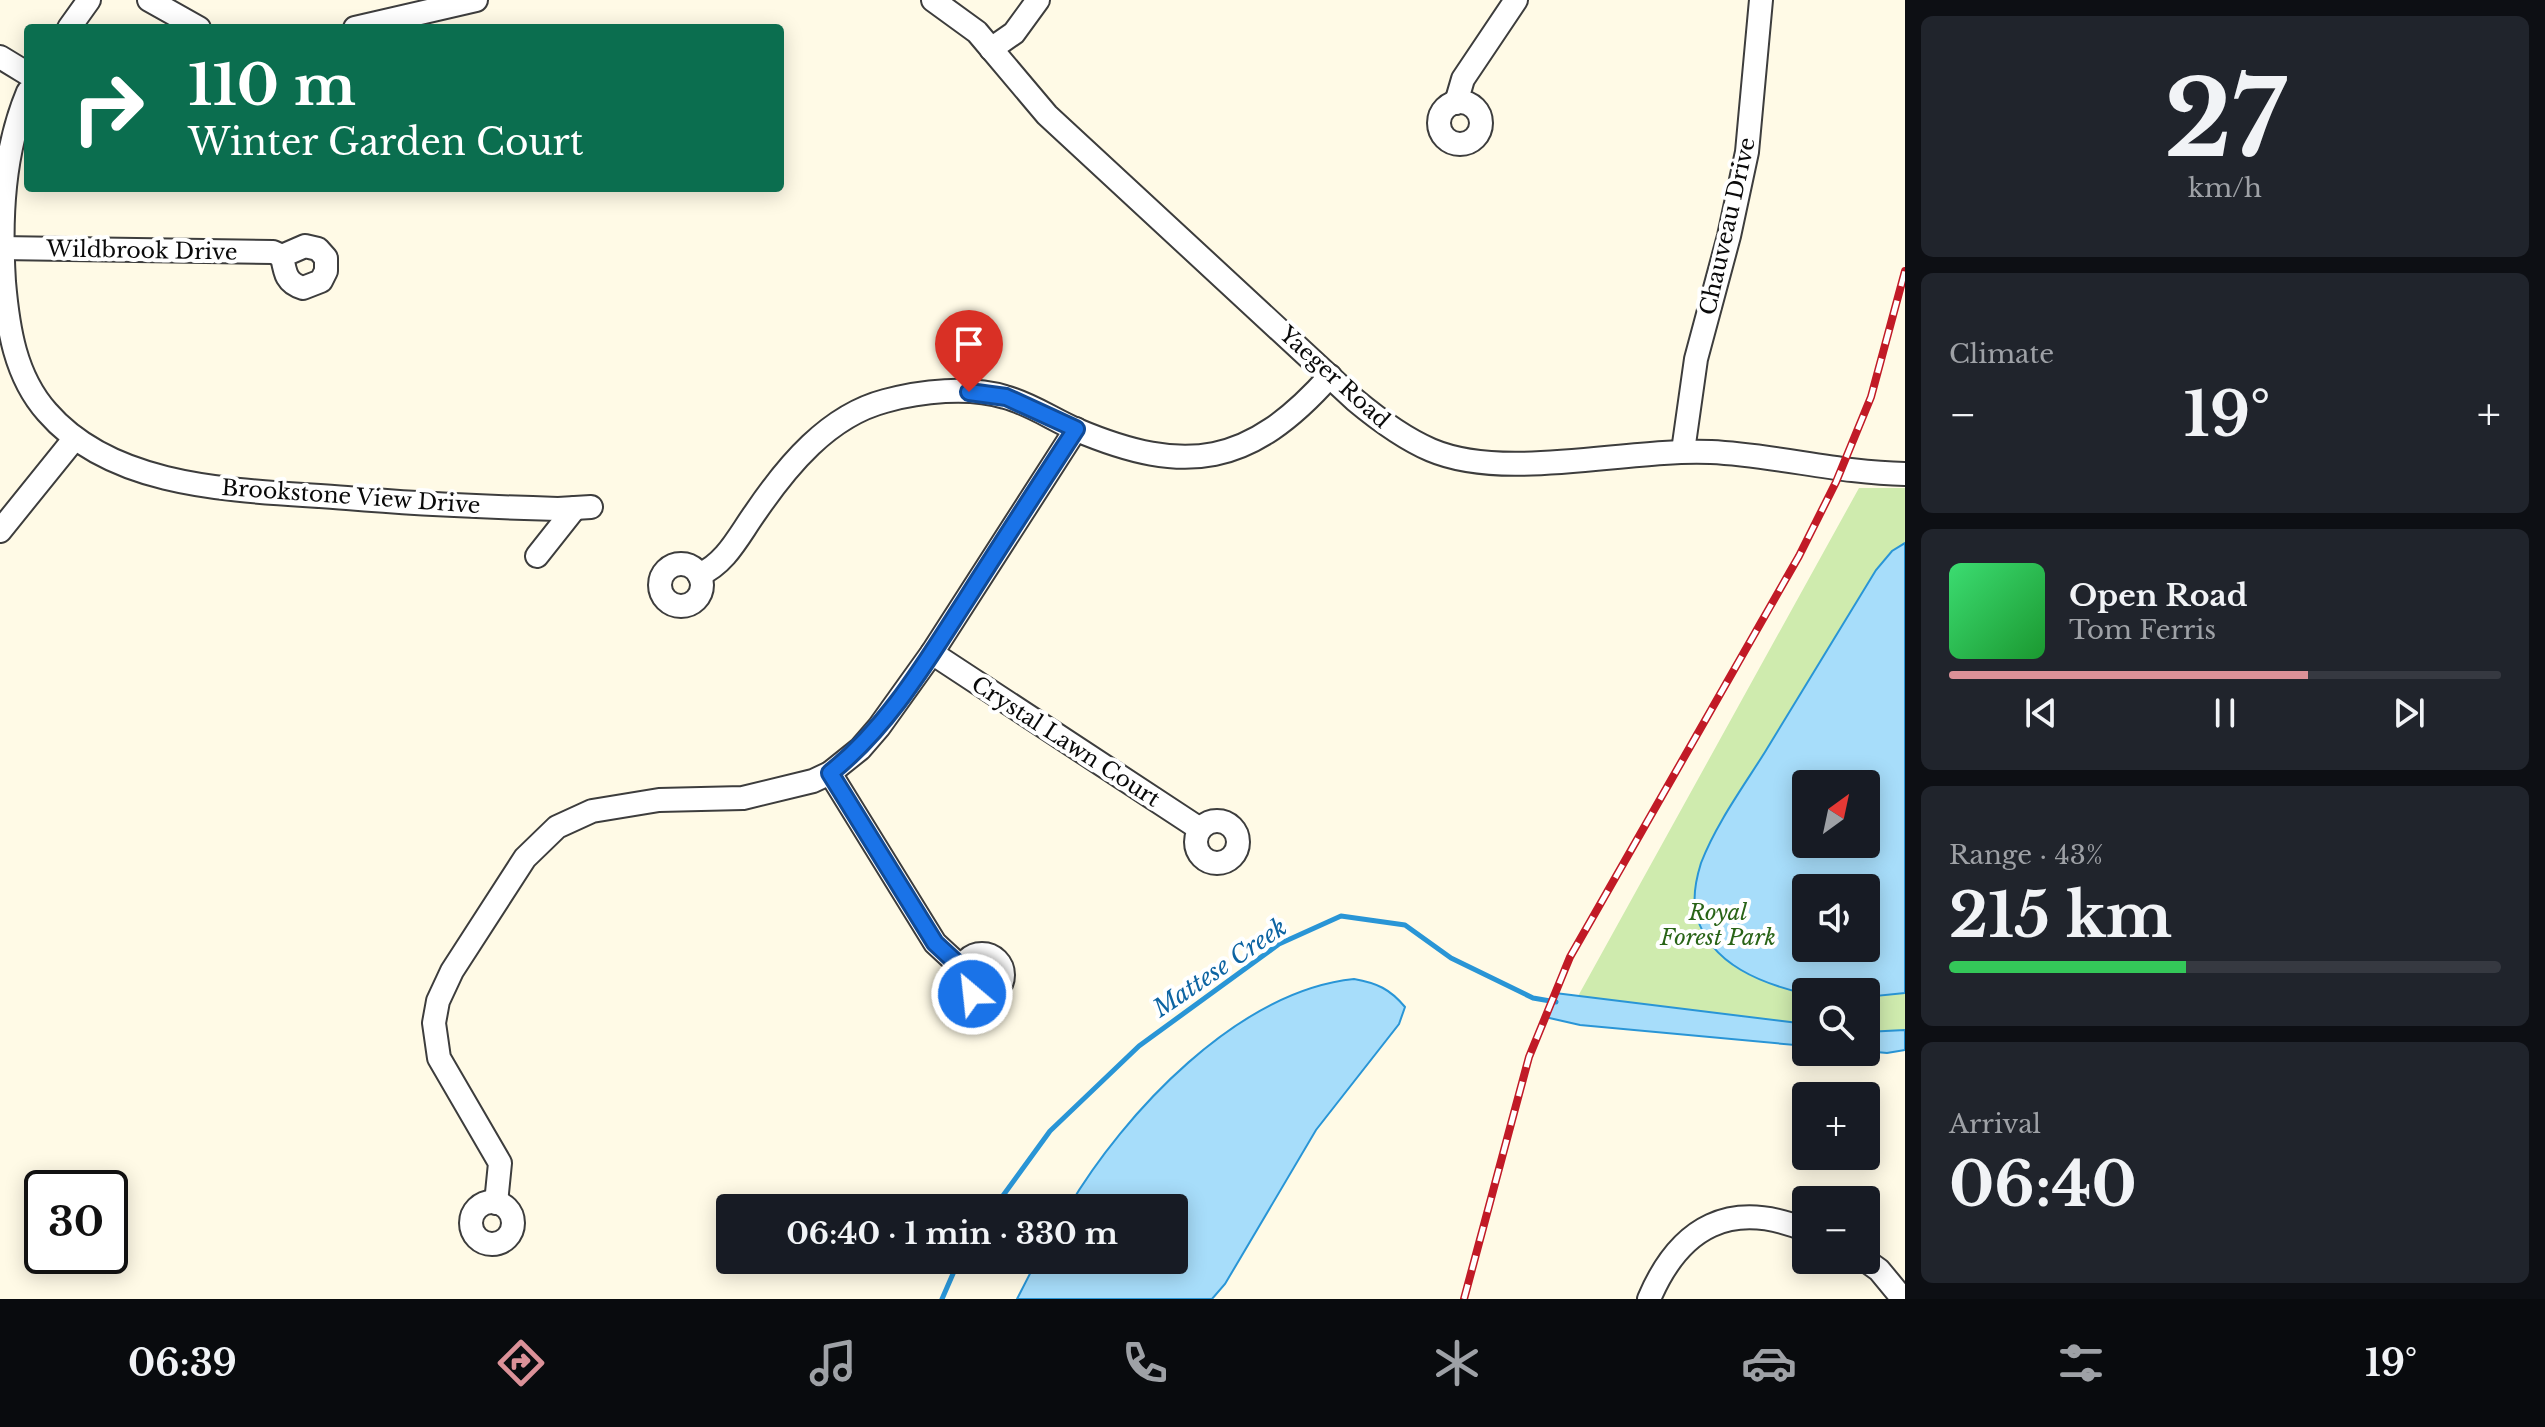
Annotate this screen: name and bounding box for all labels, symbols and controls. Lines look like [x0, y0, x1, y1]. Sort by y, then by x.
text: 110 m [188, 51, 356, 120]
text: 27 [2164, 55, 2286, 184]
icon: right [56, 56, 160, 160]
text: Winter Garden Court [188, 120, 583, 165]
street label: Chauveau Drive [1694, 135, 1761, 318]
text: km/h [2188, 172, 2262, 204]
street label: Wildbrook Drive [45, 235, 238, 266]
pin [935, 310, 1003, 392]
street label: Yaeger Road [1273, 320, 1396, 434]
icon: arrive [947, 322, 991, 366]
text: Climate [1949, 338, 2054, 370]
text: 19° [2184, 378, 2270, 452]
text: − [1949, 387, 1977, 442]
text: + [2477, 387, 2501, 442]
street label: Brookstone View Drive [221, 474, 481, 519]
text: Open Road [2069, 577, 2248, 614]
text: Tom Ferris [2069, 614, 2216, 646]
street label: Crystal Lawn Court [966, 670, 1166, 813]
icon: previous [2019, 691, 2063, 735]
icon: pause [2203, 691, 2247, 735]
icon: next [2387, 691, 2431, 735]
north arrow [1792, 770, 1880, 858]
map controls [1792, 770, 1880, 1274]
text: Range · 43% [1949, 839, 2103, 871]
button: sound [1792, 874, 1880, 962]
text: 215 km [1949, 879, 2172, 953]
park label: Royal Forest Park [1659, 899, 1776, 951]
water label: Mattese Creek [1147, 912, 1292, 1023]
position arrow [930, 952, 1014, 1036]
button: search [1792, 978, 1880, 1066]
button: + [1792, 1082, 1880, 1170]
text: Arrival [1949, 1108, 2041, 1140]
text: 06:40 [1949, 1148, 2137, 1222]
speed limit sign: 30 [24, 1170, 128, 1274]
button: − [1792, 1186, 1880, 1274]
text: 06:40 · 1 min · 330 m [786, 1215, 1118, 1252]
icon: directions [493, 1335, 549, 1391]
icon: music [805, 1335, 861, 1391]
icon: phone [1117, 1335, 1173, 1391]
icon: climate [1429, 1335, 1485, 1391]
icon: car [1741, 1335, 1797, 1391]
icon: filters [2053, 1335, 2109, 1391]
text: 06:39 [128, 1341, 237, 1386]
text: 19° [2365, 1341, 2417, 1386]

